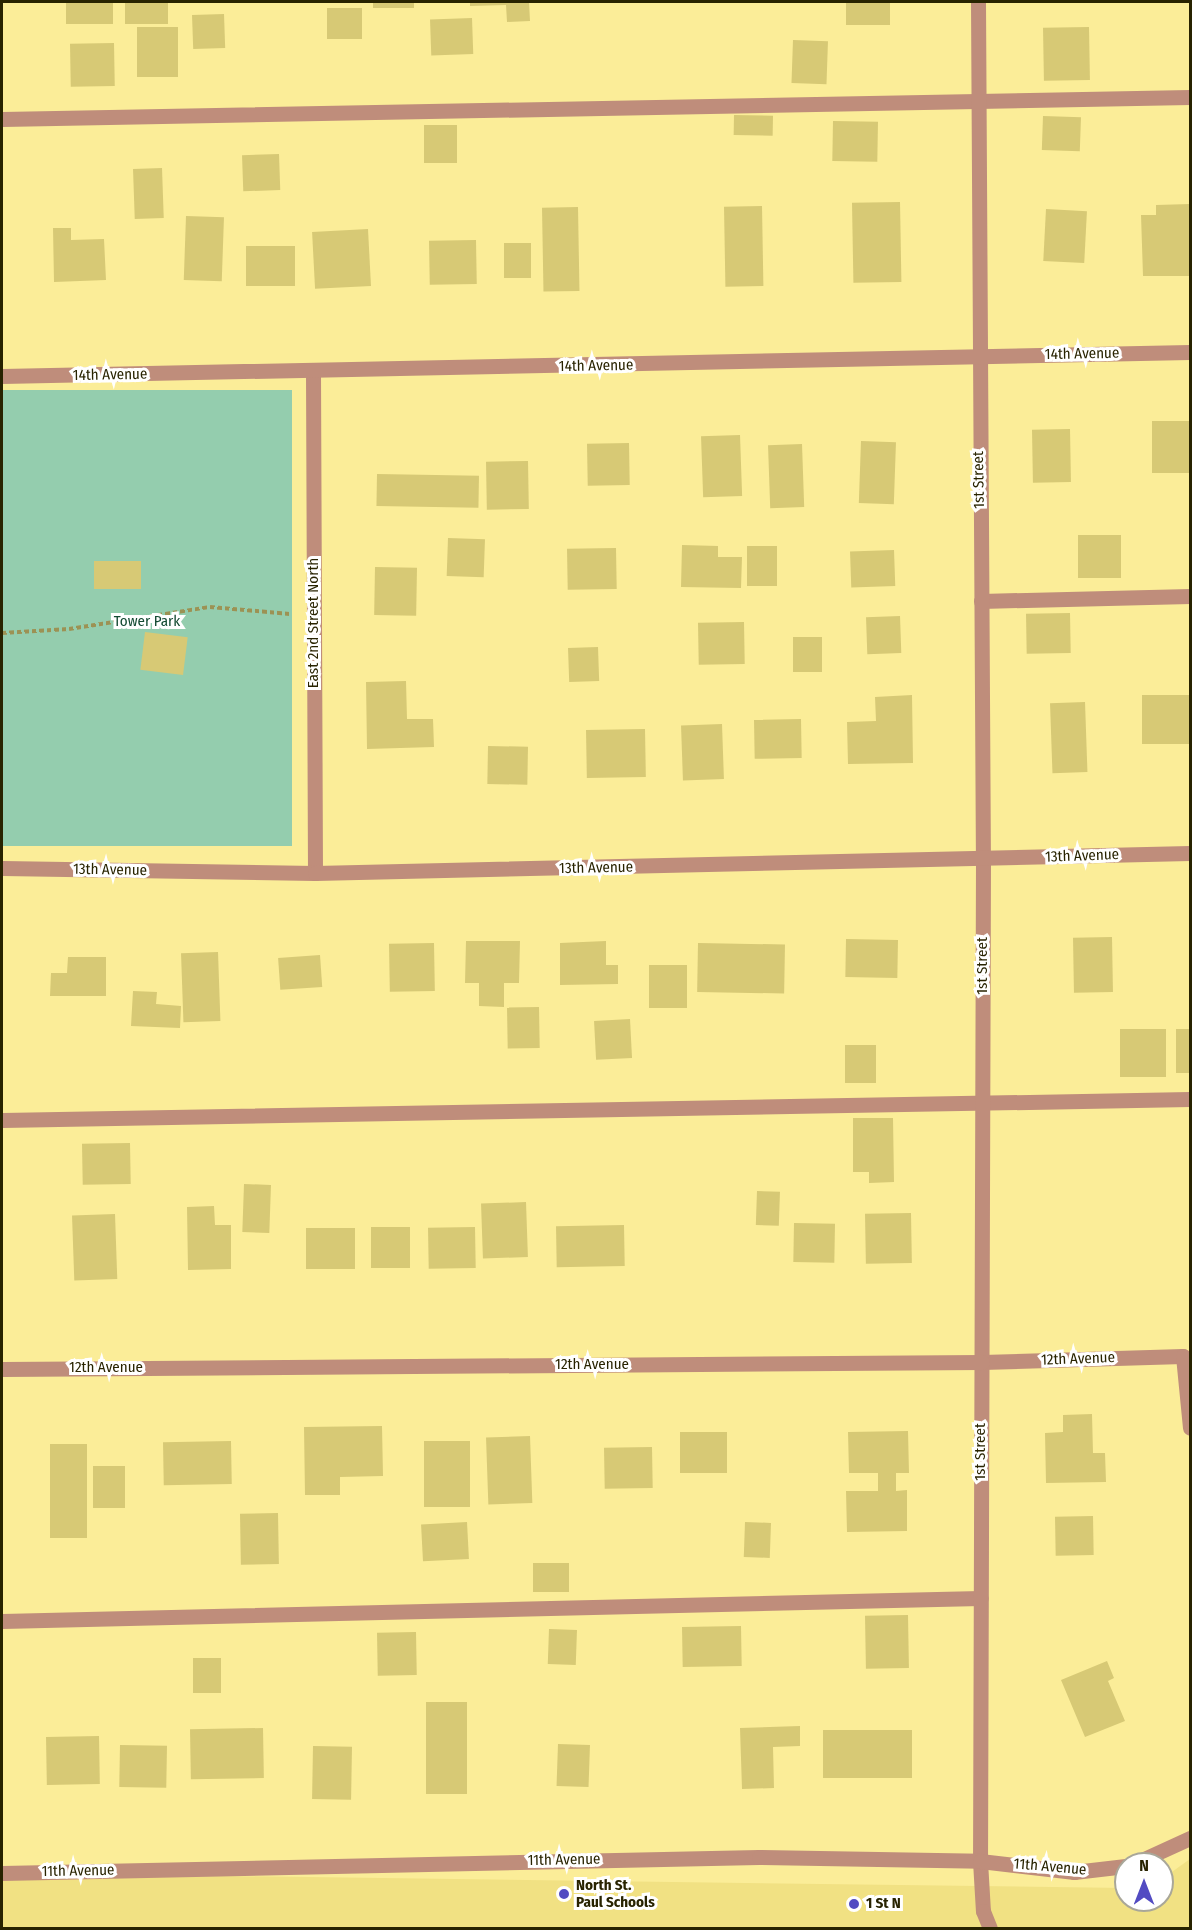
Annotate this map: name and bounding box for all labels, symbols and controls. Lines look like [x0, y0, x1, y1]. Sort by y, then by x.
street label: 14th Avenue [1045, 344, 1119, 364]
street label: 14th Avenue [559, 356, 633, 376]
street label: 14th Avenue [73, 365, 147, 385]
street label: 1st Street [969, 451, 989, 509]
street label: East 2nd Street North [305, 558, 323, 688]
park label: Tower Park [114, 613, 180, 631]
street label: 13th Avenue [1045, 846, 1119, 866]
street label: 13th Avenue [559, 858, 633, 878]
street label: 13th Avenue [73, 860, 147, 880]
street label: 1st Street [974, 937, 992, 995]
street label: 12th Avenue [1041, 1349, 1115, 1369]
street label: 12th Avenue [555, 1356, 629, 1374]
street label: 12th Avenue [69, 1359, 143, 1377]
street label: 1st Street [972, 1423, 990, 1481]
street label: 11th Avenue [527, 1850, 601, 1870]
north arrow [1114, 1852, 1174, 1912]
street label: 11th Avenue [1013, 1855, 1087, 1879]
text: N [1139, 1856, 1149, 1875]
street label: 11th Avenue [41, 1861, 115, 1881]
place label: North St. Paul Schools [576, 1876, 655, 1911]
marker: North St. Paul Schools [557, 1887, 571, 1901]
place label: 1 St N [866, 1895, 901, 1913]
marker: 1 St N [847, 1897, 861, 1911]

